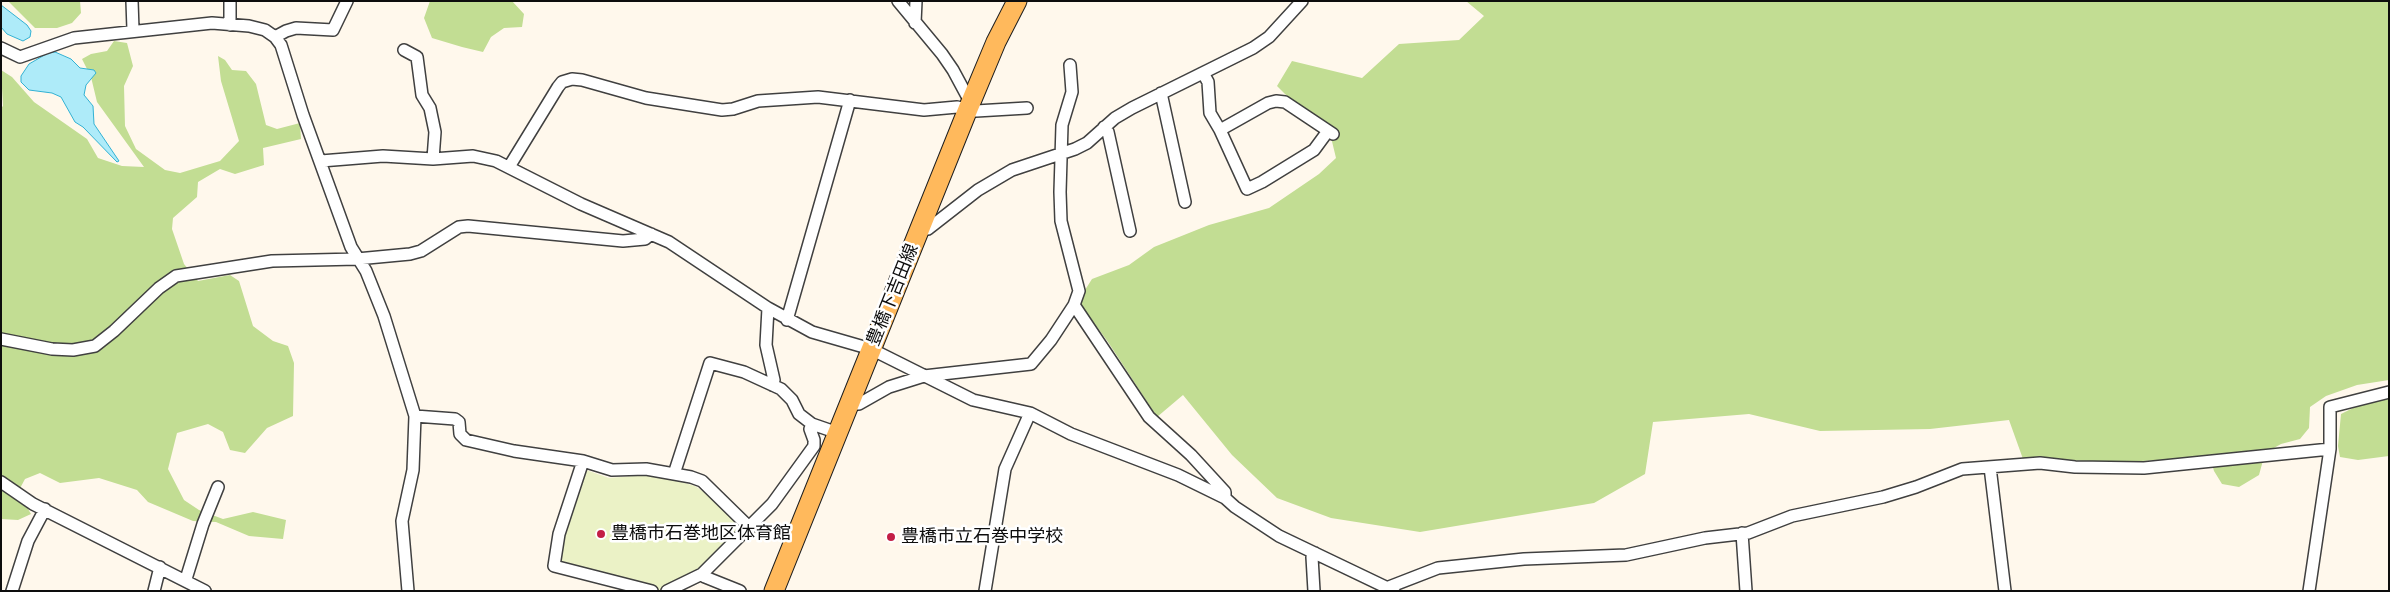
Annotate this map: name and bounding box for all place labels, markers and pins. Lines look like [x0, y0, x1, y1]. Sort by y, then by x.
place label: 豊橋市石巻地区体育館 [611, 523, 791, 545]
place label: 豊橋市立石巻中学校 [901, 526, 1063, 548]
marker: 豊橋市石巻地区体育館 [595, 528, 607, 540]
marker: 豊橋市立石巻中学校 [885, 531, 897, 543]

